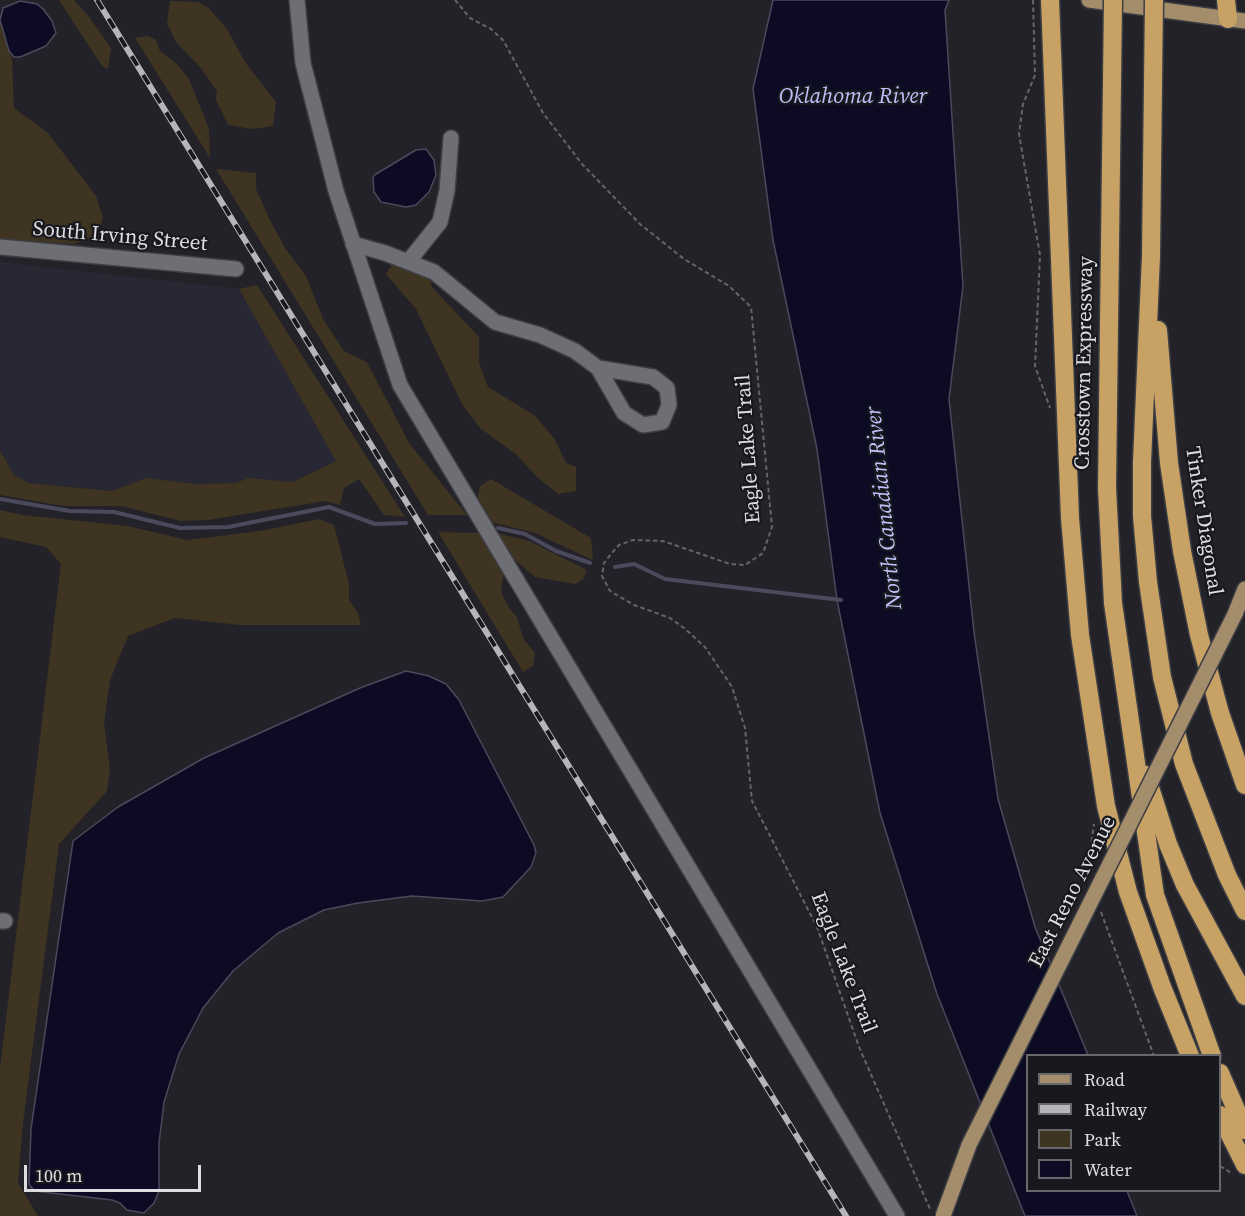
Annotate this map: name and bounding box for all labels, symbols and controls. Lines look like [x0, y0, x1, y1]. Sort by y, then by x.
water label: Oklahoma River [779, 84, 927, 110]
street label: South Irving Street [32, 217, 208, 257]
street label: Crosstown Expressway [1071, 256, 1099, 470]
street label: Eagle Lake Trail [731, 374, 767, 524]
water label: North Canadian River [861, 405, 909, 611]
street label: Tinker Diagonal [1179, 445, 1227, 597]
street label: East Reno Avenue [1024, 812, 1122, 972]
street label: Eagle Lake Trail [804, 889, 882, 1037]
legend [1026, 1054, 1221, 1192]
text: Road [1084, 1067, 1125, 1092]
text: Railway [1084, 1097, 1147, 1122]
text: Park [1084, 1127, 1121, 1152]
scale bar [27, 1153, 204, 1191]
text: Water [1084, 1157, 1132, 1182]
text: 100 m [35, 1163, 82, 1188]

